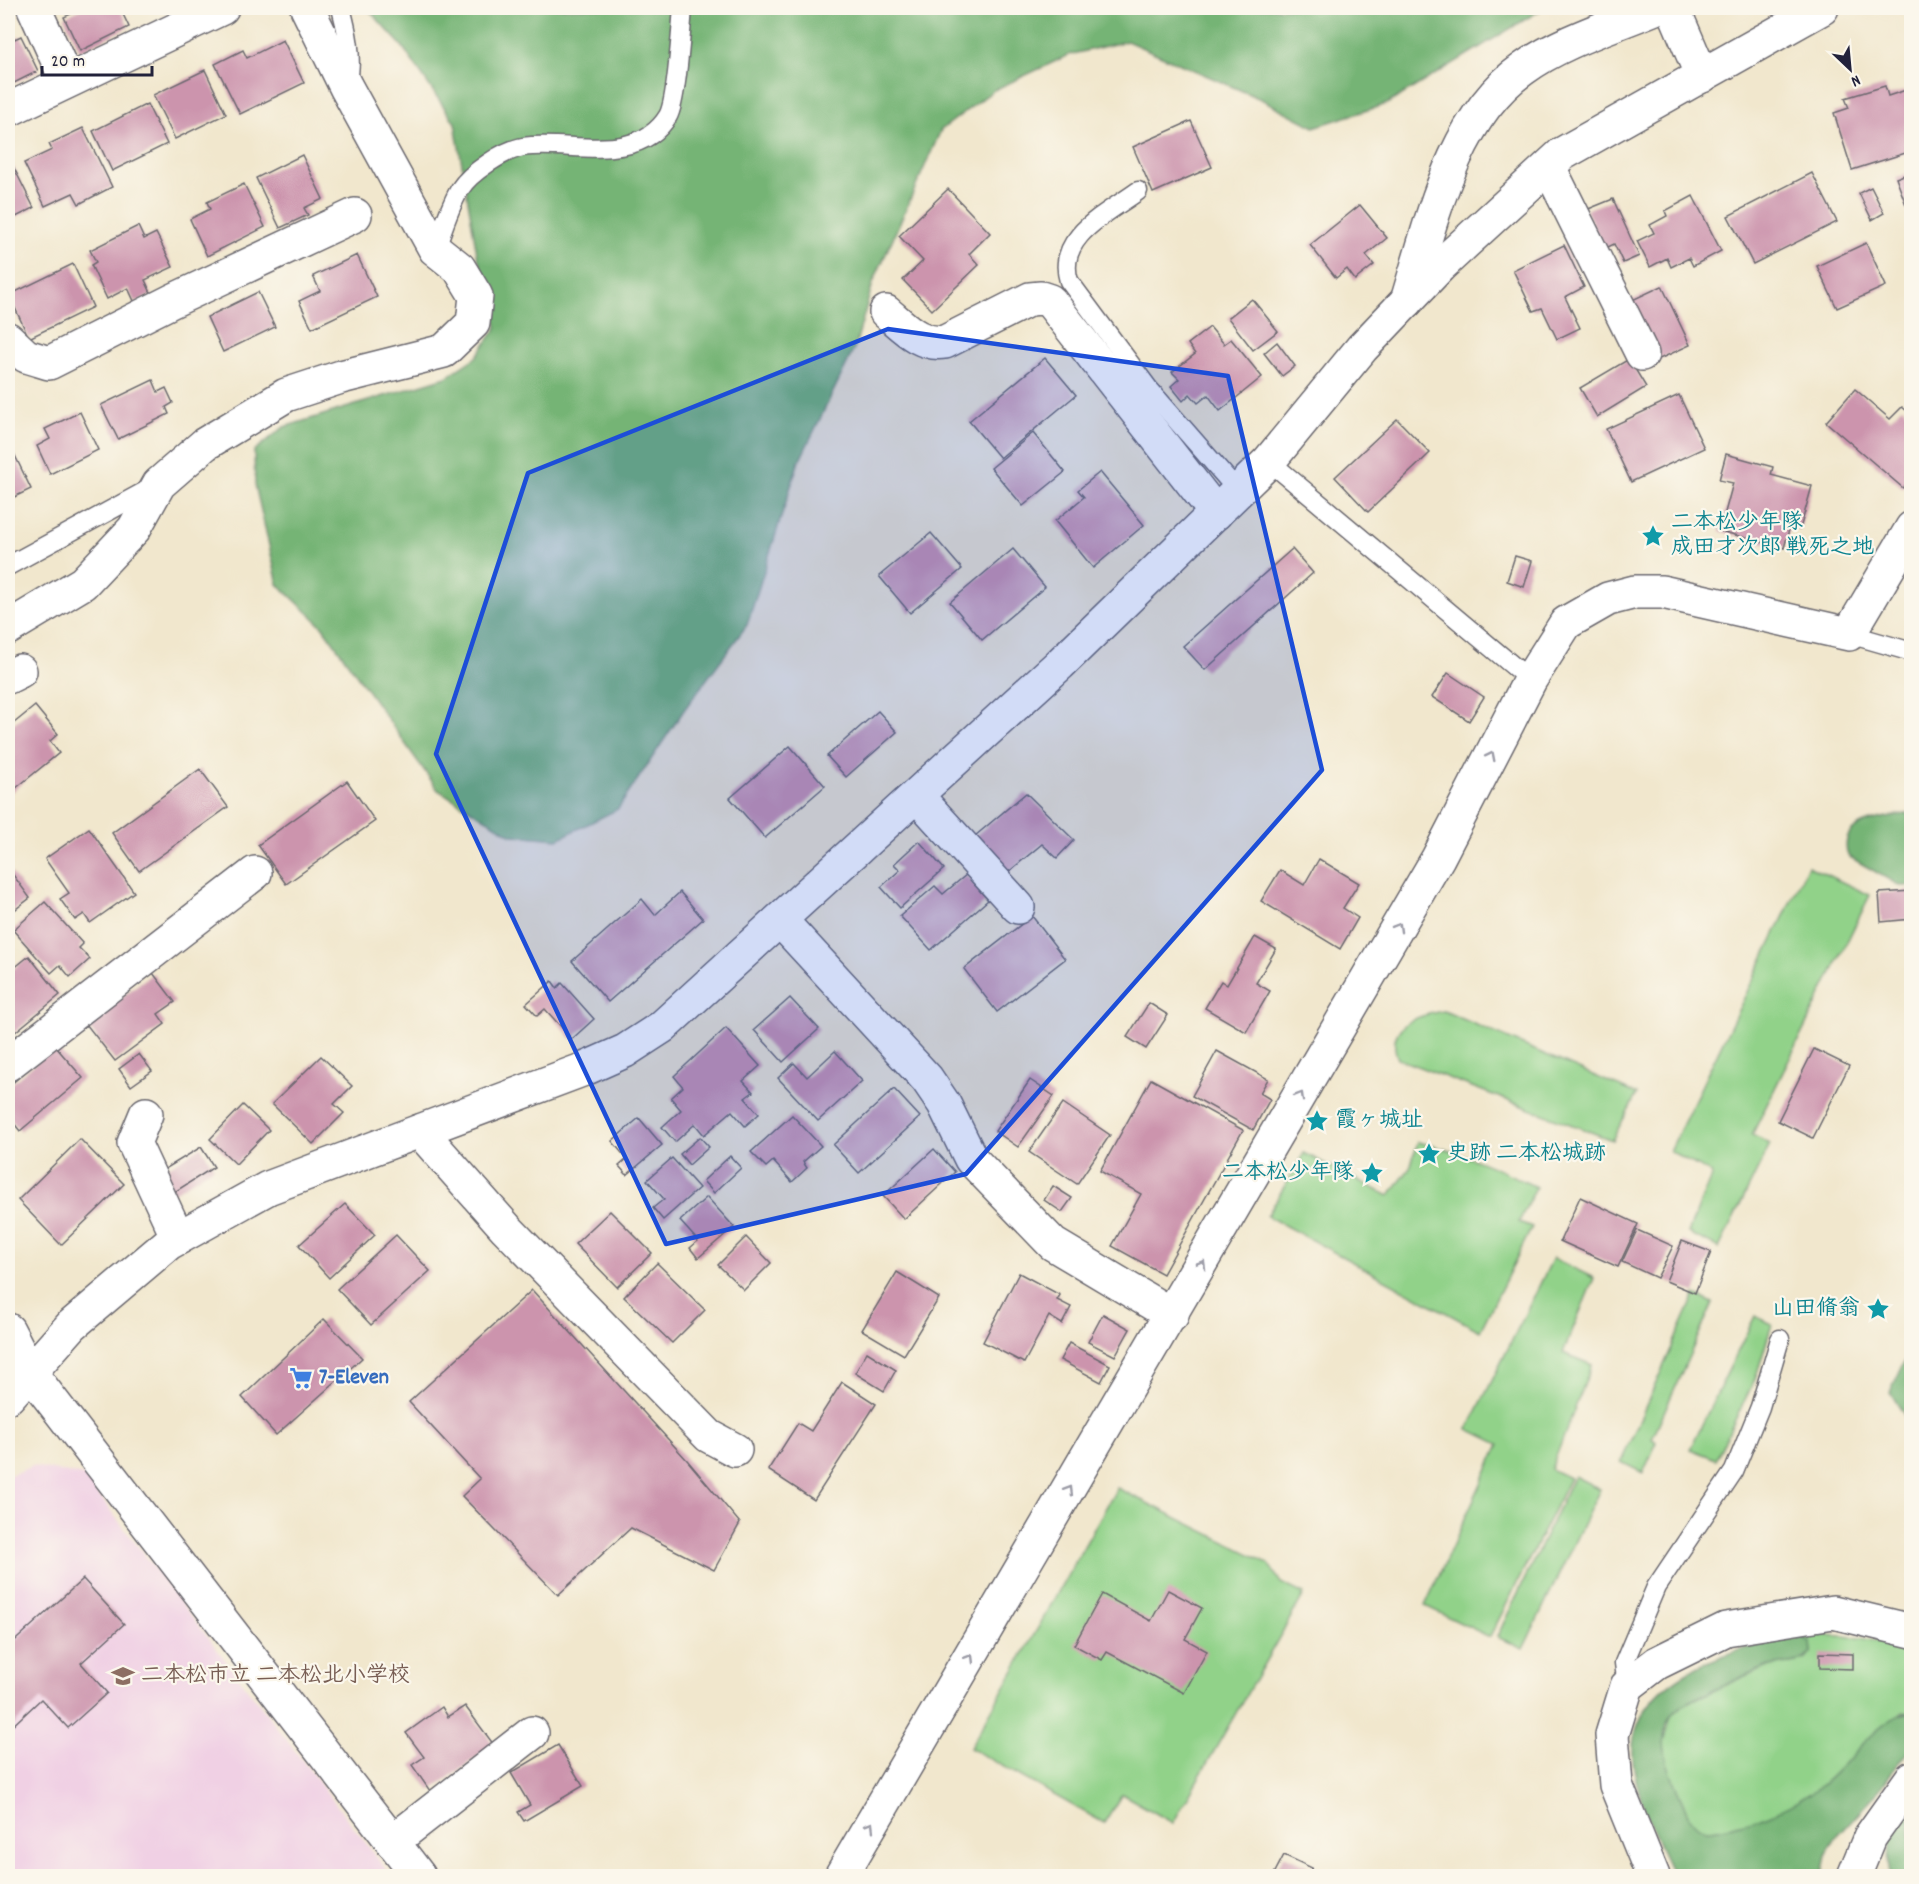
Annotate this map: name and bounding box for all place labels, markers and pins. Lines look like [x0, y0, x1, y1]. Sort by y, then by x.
place label: 二本松少年隊 成田才次郎 戦死之地 [1671, 508, 1874, 564]
place icon: 二本松少年隊 成田才次郎 戦死之地 [1640, 523, 1666, 549]
place label: 霞ヶ城址 [1335, 1106, 1423, 1137]
place icon: 霞ヶ城址 [1304, 1108, 1330, 1134]
place label: 史跡 二本松城跡 [1447, 1139, 1606, 1170]
place icon: 史跡 二本松城跡 [1416, 1141, 1442, 1167]
place label: 二本松少年隊 [1222, 1158, 1354, 1189]
place icon: 二本松少年隊 [1359, 1160, 1385, 1186]
place label: 山田脩翁 [1772, 1294, 1860, 1325]
place icon: 山田脩翁 [1865, 1296, 1891, 1322]
place label: 7-Eleven [319, 1363, 389, 1394]
supermarket icon: 7-Eleven [288, 1365, 314, 1391]
place label: 二本松市立 二本松北小学校 [141, 1661, 410, 1692]
school or university icon: 二本松市立 二本松北小学校 [110, 1663, 136, 1689]

